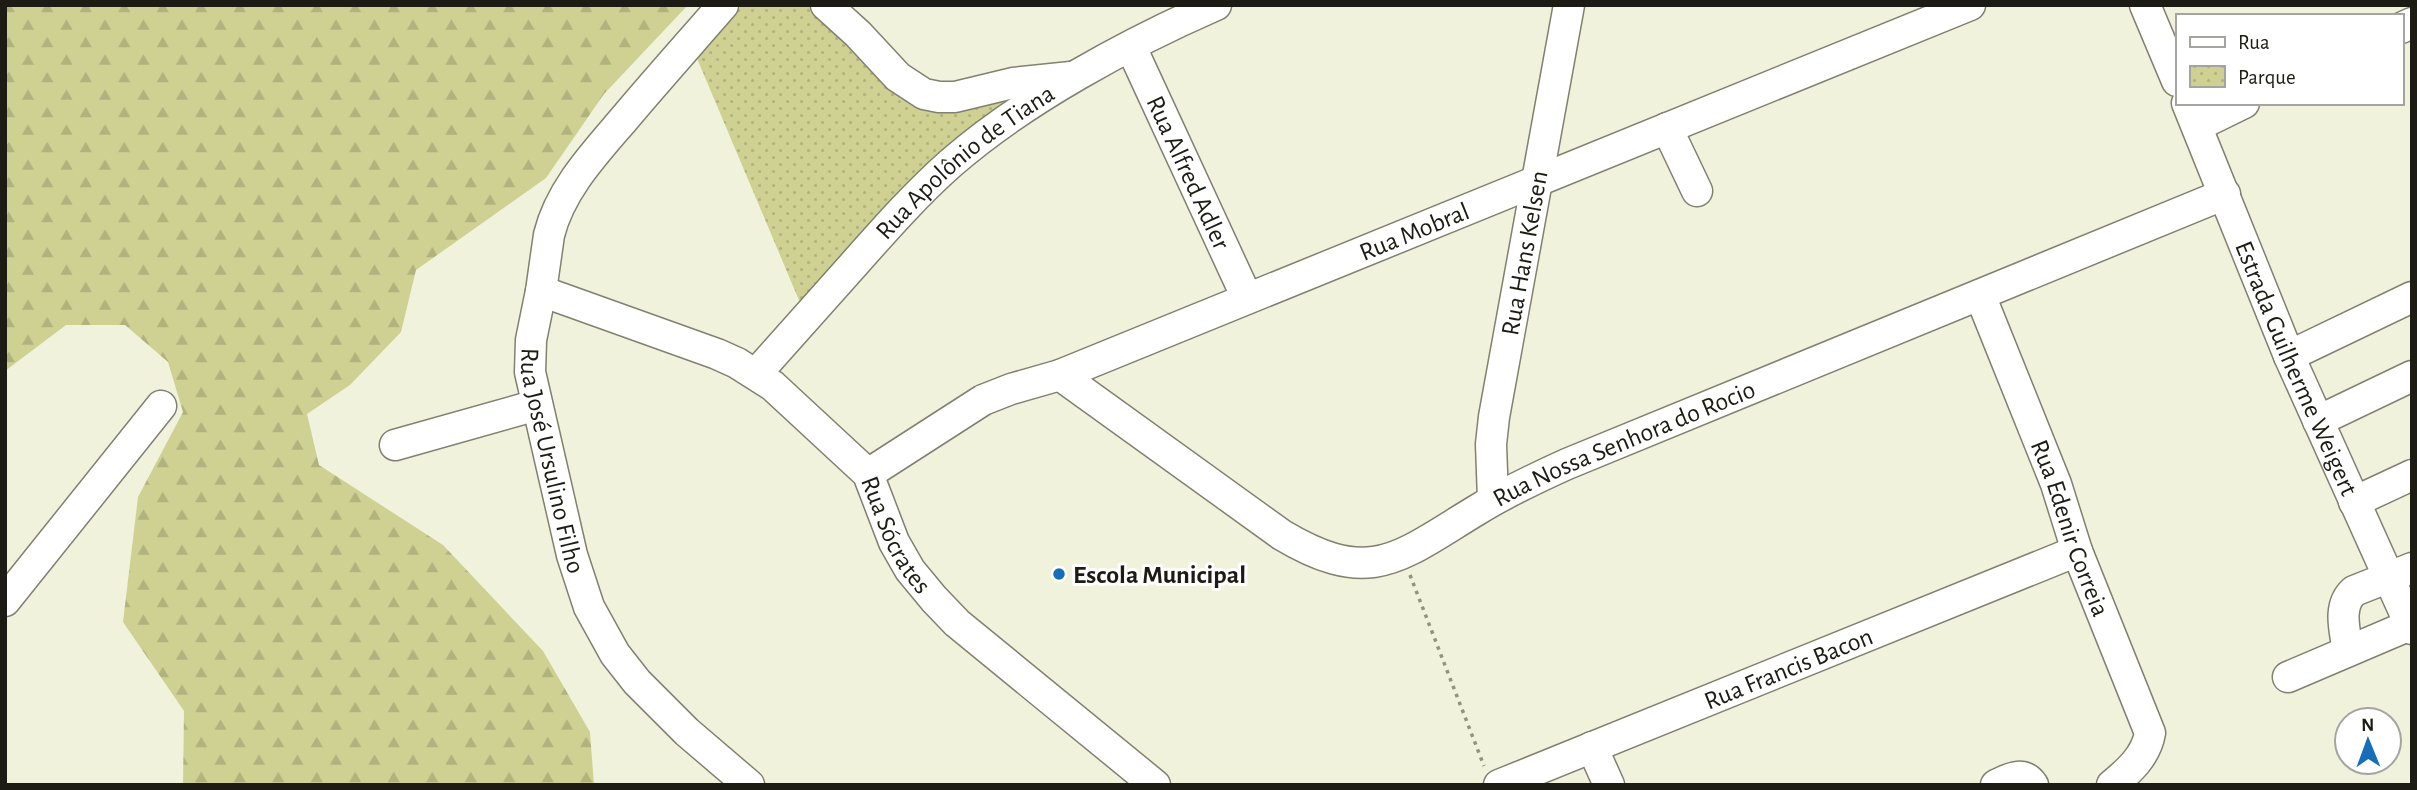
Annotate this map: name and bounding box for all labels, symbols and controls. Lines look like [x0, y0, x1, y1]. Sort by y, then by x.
legend [2176, 14, 2403, 105]
text: Rua [2238, 32, 2270, 53]
text: Parque [2238, 67, 2296, 88]
street label: Rua Apolônio de Tiana [871, 80, 1059, 244]
street label: Rua Alfred Adler [1141, 92, 1235, 254]
street label: Rua Hans Kelsen [1497, 169, 1553, 338]
street label: Rua Mobral [1356, 198, 1473, 266]
street label: Estrada Guilherme Weigert [2230, 238, 2362, 500]
street label: Rua José Ursulino Filho [516, 347, 589, 577]
street label: Rua Nossa Senhora do Rocio [1489, 376, 1759, 512]
street label: Rua Edenir Correia [2026, 436, 2114, 620]
street label: Rua Sócrates [856, 473, 936, 599]
place label: Escola Municipal [1073, 562, 1246, 588]
marker: Escola Municipal [1051, 566, 1067, 582]
street label: Rua Francis Bacon [1701, 623, 1877, 715]
north arrow [2333, 706, 2403, 776]
text: N [2361, 716, 2375, 735]

